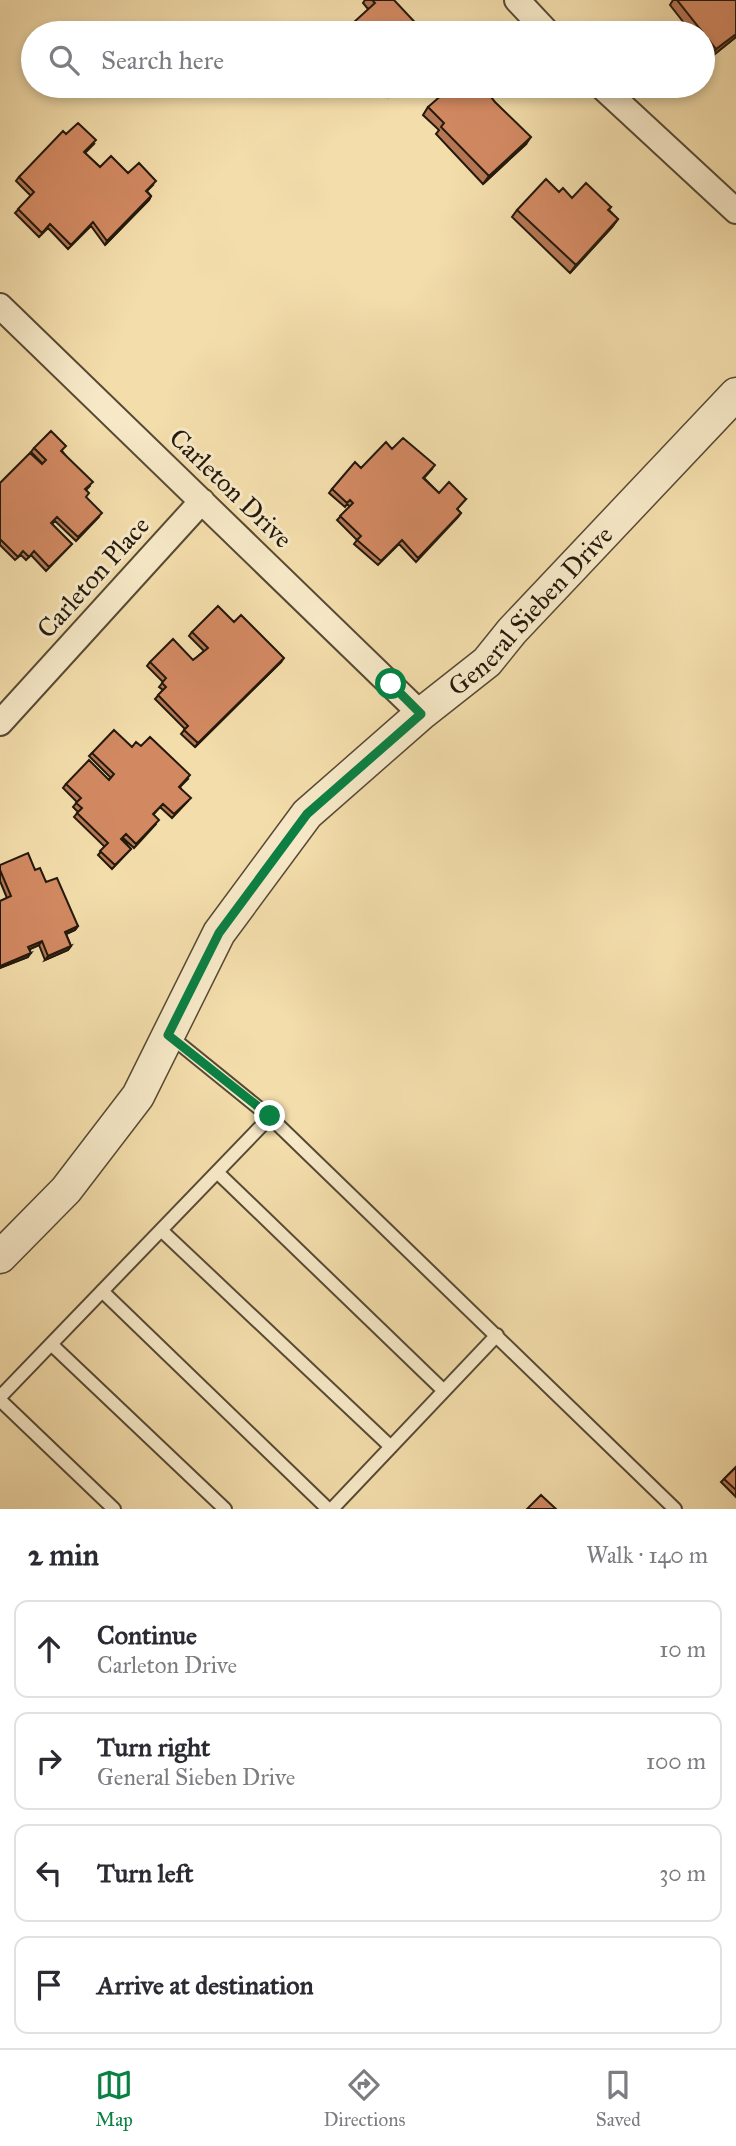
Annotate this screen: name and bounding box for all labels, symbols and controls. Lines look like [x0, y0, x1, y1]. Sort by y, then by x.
search box [21, 21, 715, 98]
icon: search [45, 41, 83, 79]
text: Search here [101, 44, 224, 76]
street label: Carleton Drive [163, 421, 299, 555]
street label: Carleton Place [30, 509, 156, 645]
street label: General Sieben Drive [442, 519, 619, 703]
route start [375, 668, 406, 699]
route end [254, 1100, 285, 1131]
text: 2 min [28, 1537, 99, 1573]
text: Walk · 140 m [586, 1541, 708, 1569]
text: Continue [97, 1619, 197, 1651]
icon: ahead [30, 1630, 68, 1668]
text: 10 m [659, 1635, 706, 1663]
text: Carleton Drive [97, 1651, 237, 1679]
text: Turn right [97, 1731, 210, 1763]
icon: right [30, 1742, 68, 1780]
text: 100 m [646, 1747, 706, 1775]
text: General Sieben Drive [97, 1763, 295, 1791]
icon: left [30, 1854, 68, 1892]
text: Turn left [97, 1857, 193, 1889]
text: 30 m [659, 1859, 706, 1887]
icon: arrive [30, 1966, 68, 2004]
text: Arrive at destination [97, 1969, 314, 2001]
tab: Map [95, 2066, 133, 2131]
tab: Directions [323, 2066, 405, 2131]
tab: Saved [596, 2066, 641, 2131]

